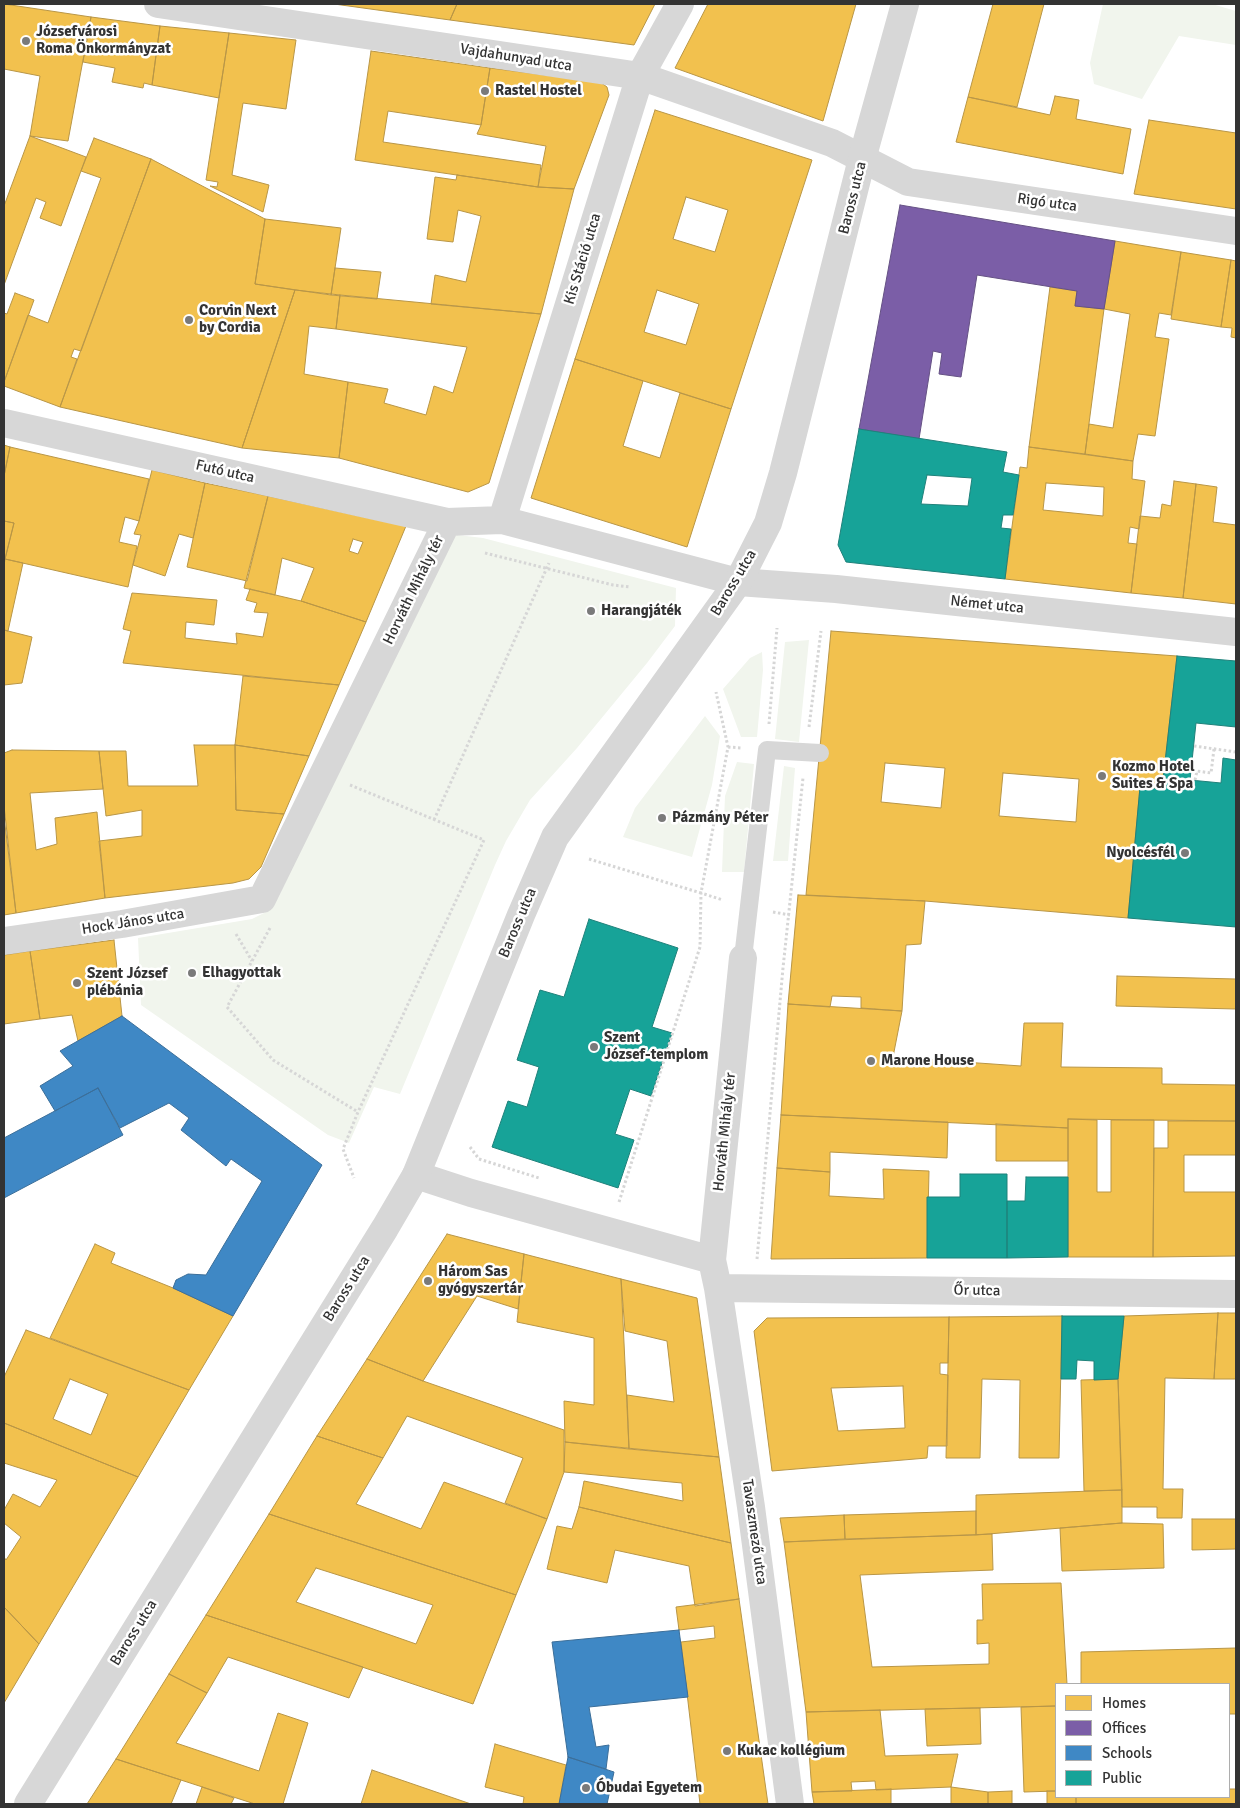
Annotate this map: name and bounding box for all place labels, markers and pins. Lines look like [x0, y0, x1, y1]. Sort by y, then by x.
place label: Józsefvárosi Roma Önkormányzat [36, 23, 171, 58]
marker: Józsefvárosi Roma Önkormányzat [20, 35, 32, 47]
place label: Rastel Hostel [495, 82, 582, 100]
marker: Rastel Hostel [479, 85, 491, 97]
place label: Corvin Next by Cordia [199, 302, 276, 337]
marker: Corvin Next by Cordia [183, 314, 195, 326]
place label: Harangjáték [601, 602, 682, 620]
marker: Harangjáték [585, 605, 597, 617]
place label: Kozmo Hotel Suites & Spa [1112, 758, 1195, 793]
marker: Kozmo Hotel Suites & Spa [1096, 770, 1108, 782]
place label: Pázmány Péter [672, 809, 768, 827]
marker: Pázmány Péter [656, 812, 668, 824]
place label: Nyolcésfél [1106, 844, 1175, 862]
marker: Nyolcésfél [1179, 847, 1191, 859]
place label: Elhagyottak [202, 964, 281, 982]
place label: Szent József plébánia [87, 965, 168, 1000]
marker: Elhagyottak [186, 967, 198, 979]
marker: Szent József plébánia [71, 977, 83, 989]
place label: Szent József-templom [604, 1029, 708, 1064]
marker: Szent József-templom [588, 1041, 600, 1053]
place label: Marone House [881, 1052, 974, 1070]
marker: Marone House [865, 1055, 877, 1067]
place label: Három Sas gyógyszertár [438, 1263, 523, 1298]
marker: Három Sas gyógyszertár [422, 1275, 434, 1287]
place label: Kukac kollégium [737, 1742, 845, 1760]
marker: Kukac kollégium [721, 1745, 733, 1757]
place label: Óbudai Egyetem [596, 1779, 702, 1797]
marker: Óbudai Egyetem [580, 1782, 592, 1794]

